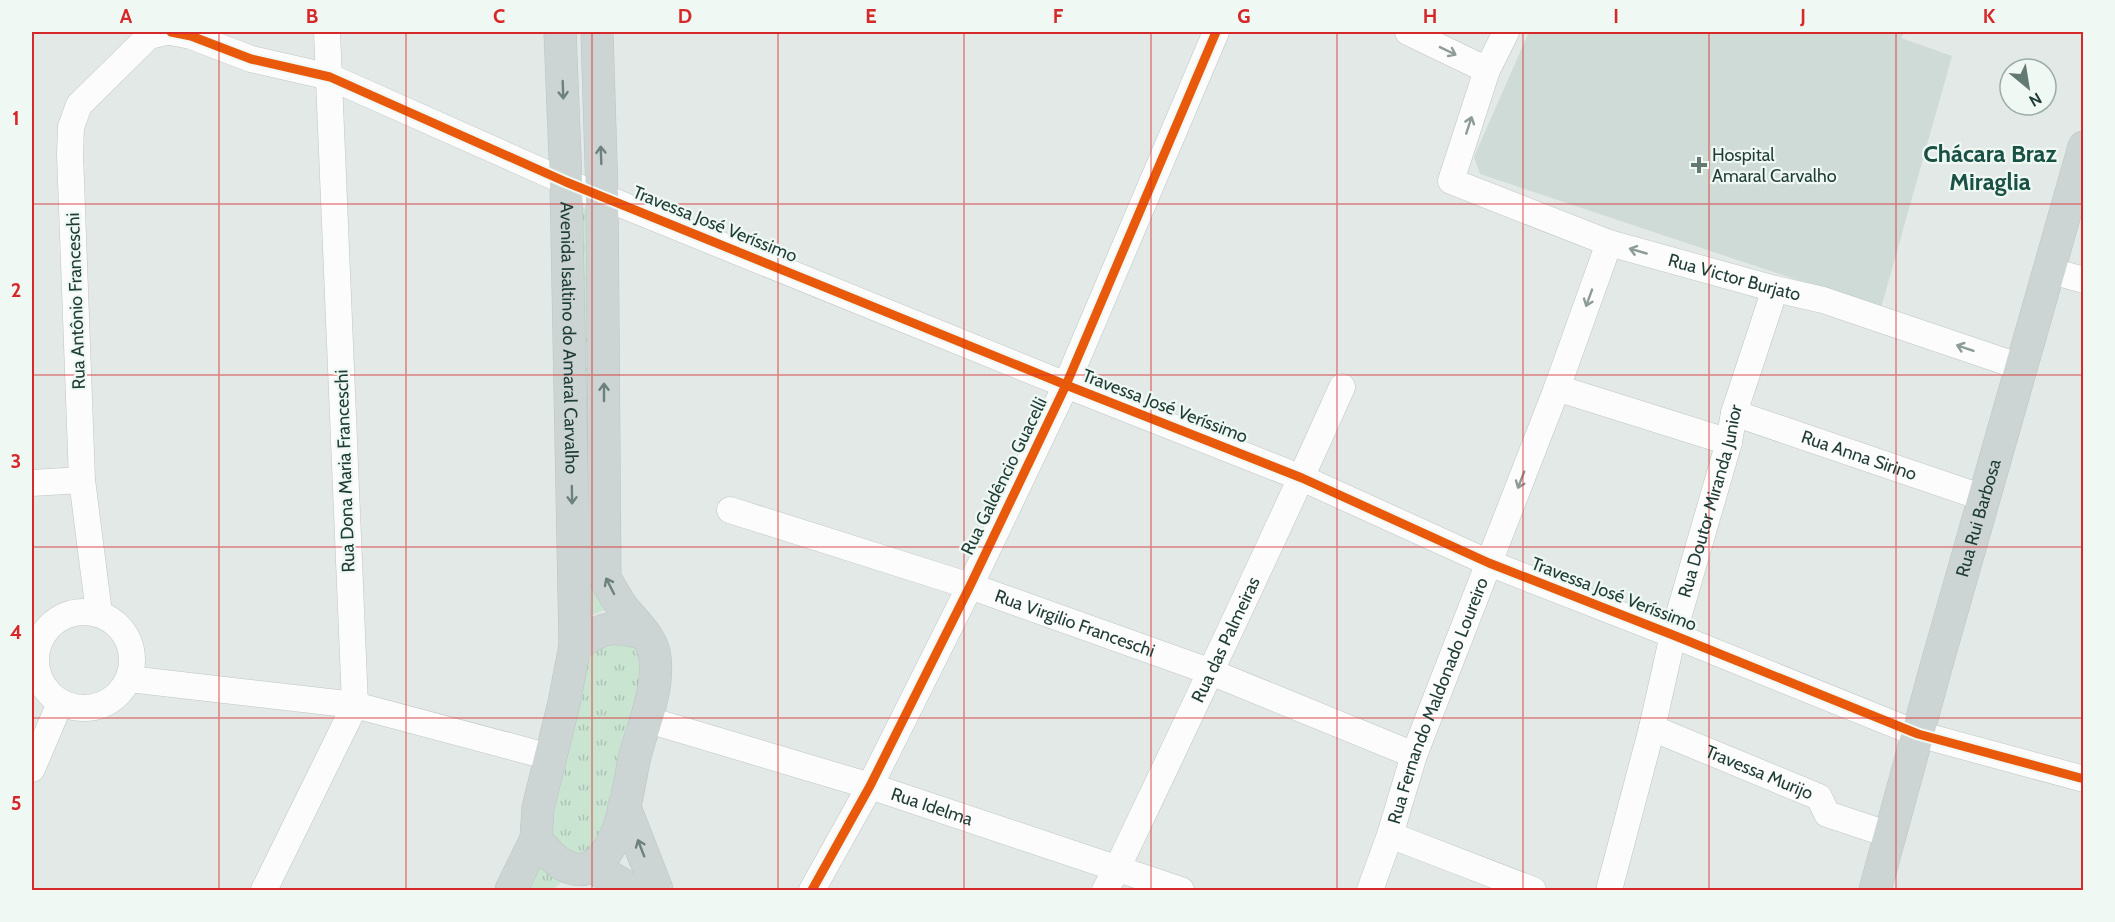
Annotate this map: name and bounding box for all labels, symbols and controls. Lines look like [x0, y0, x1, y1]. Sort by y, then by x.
text: A [120, 4, 133, 28]
text: B [306, 4, 318, 28]
text: C [493, 4, 505, 28]
text: D [678, 4, 692, 28]
text: E [865, 4, 877, 28]
text: F [1053, 4, 1064, 28]
text: G [1237, 4, 1251, 28]
text: H [1423, 4, 1437, 28]
text: I [1613, 4, 1619, 28]
text: J [1799, 4, 1806, 28]
text: K [1983, 4, 1996, 28]
one-way arrow [1438, 45, 1456, 57]
north arrow [1998, 57, 2058, 117]
one-way arrow [557, 79, 568, 99]
text: N [2026, 89, 2045, 111]
text: 1 [12, 106, 20, 130]
one-way arrow [1464, 116, 1475, 135]
district label: Chácara Braz Miraglia [1923, 139, 2057, 196]
place label: Hospital Amaral Carvalho [1712, 144, 1837, 187]
one-way arrow [595, 145, 606, 165]
marker: Hospital Amaral Carvalho [1690, 156, 1708, 174]
street label: Travessa José Veríssimo [630, 181, 801, 267]
street label: Avenida Isaltino do Amaral Carvalho [555, 201, 583, 474]
street label: Rua Antônio Franceschi [62, 212, 90, 390]
one-way arrow [1629, 245, 1648, 256]
street label: Rua Victor Burjato [1666, 249, 1803, 306]
text: 2 [11, 278, 21, 302]
one-way arrow [1583, 288, 1594, 307]
one-way arrow [1956, 342, 1975, 353]
street label: Travessa José Veríssimo [1079, 364, 1251, 448]
street label: Rua Dona Maria Franceschi [330, 369, 360, 573]
one-way arrow [598, 382, 610, 402]
street label: Rua Galdêncio Guacelli [956, 394, 1052, 558]
street label: Rua Doutor Miranda Junior [1673, 401, 1747, 600]
street label: Rua Anna Sirino [1798, 426, 1920, 485]
text: 3 [11, 449, 21, 473]
street label: Rua Rui Barbosa [1951, 456, 2006, 580]
one-way arrow [1515, 471, 1526, 489]
one-way arrow [566, 484, 578, 504]
street label: Travessa José Veríssimo [1528, 552, 1700, 636]
street label: Rua das Palmeiras [1187, 573, 1265, 706]
street label: Rua Fernando Maldonado Loureiro [1383, 574, 1493, 827]
one-way arrow [604, 577, 615, 595]
street label: Rua Virgilio Franceschi [992, 585, 1158, 662]
text: 4 [10, 620, 22, 644]
street label: Travessa Murijo [1702, 740, 1816, 804]
street label: Rua Idelma [888, 783, 976, 831]
text: 5 [11, 791, 21, 815]
one-way arrow [634, 839, 645, 857]

